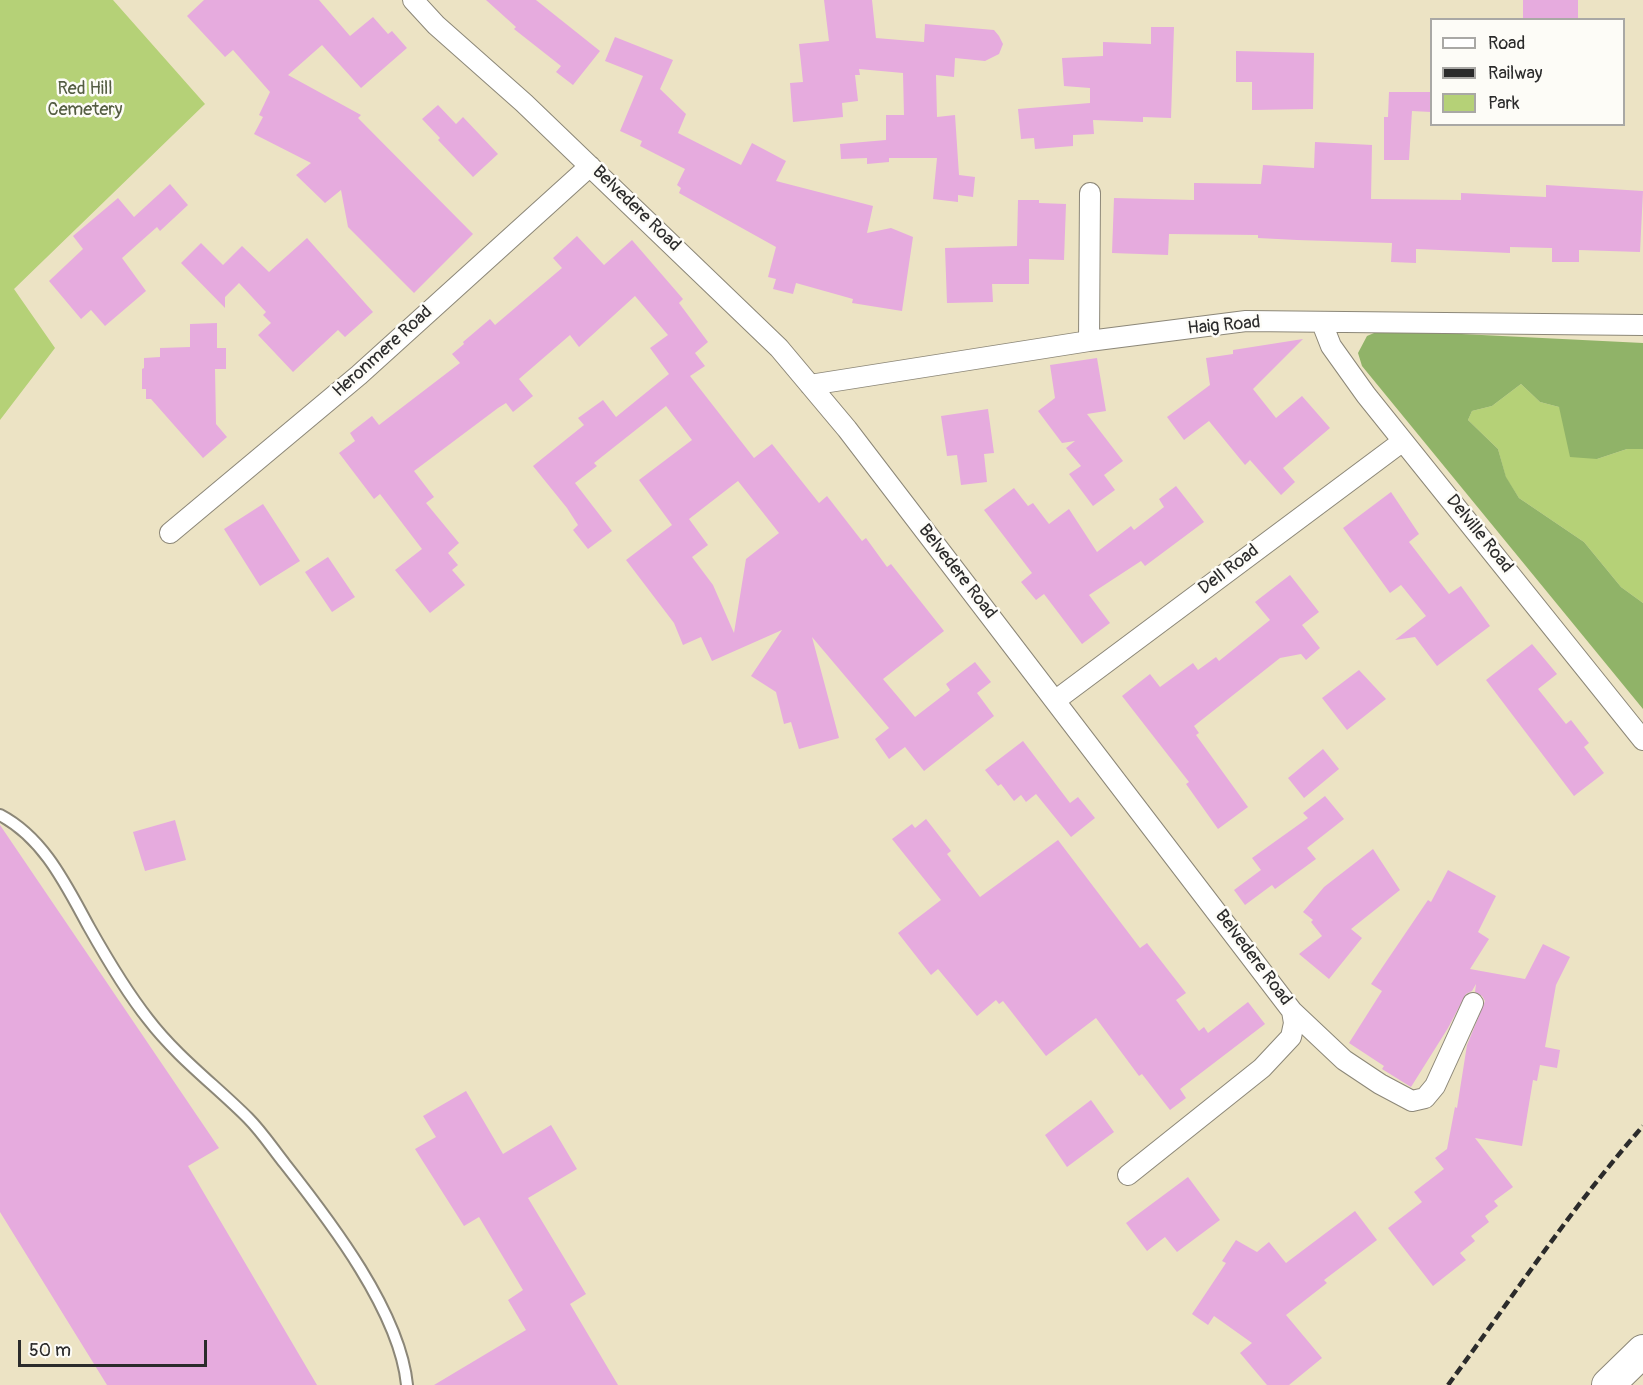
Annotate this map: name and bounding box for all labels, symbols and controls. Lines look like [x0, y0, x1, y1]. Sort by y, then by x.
legend [1430, 18, 1625, 126]
text: Road [1488, 32, 1525, 55]
text: Railway [1488, 62, 1543, 85]
park label: Red Hill Cemetery [48, 78, 122, 121]
text: Park [1488, 92, 1520, 115]
street label: Belvedere Road [587, 162, 685, 256]
street label: Heronmere Road [329, 302, 437, 402]
street label: Haig Road [1187, 312, 1261, 340]
street label: Delville Road [1441, 491, 1517, 577]
street label: Belvedere Road [913, 520, 1001, 624]
street label: Dell Road [1195, 540, 1263, 600]
street label: Belvedere Road [1210, 906, 1296, 1010]
scale bar [21, 1328, 210, 1366]
text: 50 m [29, 1339, 71, 1362]

